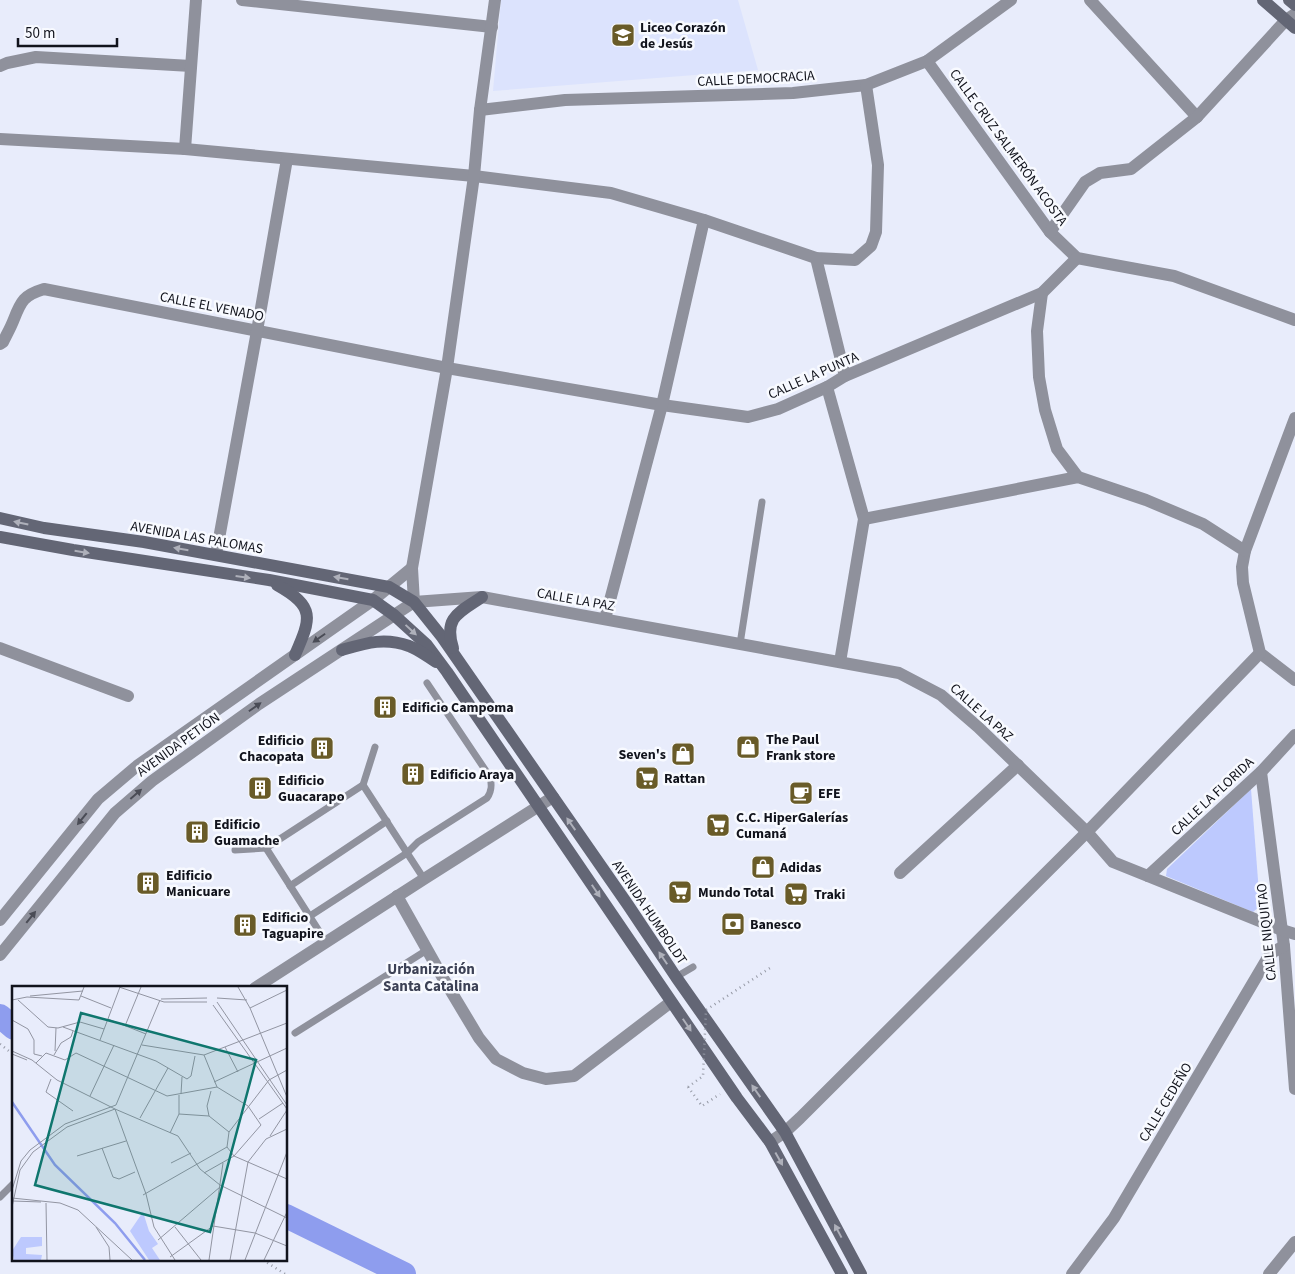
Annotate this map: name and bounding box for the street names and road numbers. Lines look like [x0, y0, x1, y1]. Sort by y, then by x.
street label: CALLE CRUZ SALMERÓN ACOSTA [944, 65, 1072, 230]
street label: CALLE DEMOCRACIA [697, 66, 816, 92]
street label: CALLE EL VENADO [158, 287, 266, 327]
street label: CALLE LA PUNTA [765, 347, 862, 405]
street label: AVENIDA LAS PALOMAS [129, 516, 265, 559]
street label: CALLE LA PAZ [535, 583, 616, 617]
street label: CALLE LA PAZ [945, 679, 1017, 747]
street label: AVENIDA PETIÓN [133, 708, 224, 782]
street label: CALLE LA FLORIDA [1167, 753, 1259, 841]
street label: AVENIDA HUMBOLDT [607, 856, 692, 969]
street label: CALLE NIQUITAO [1252, 882, 1282, 982]
street label: CALLE CEDEÑO [1134, 1059, 1197, 1146]

